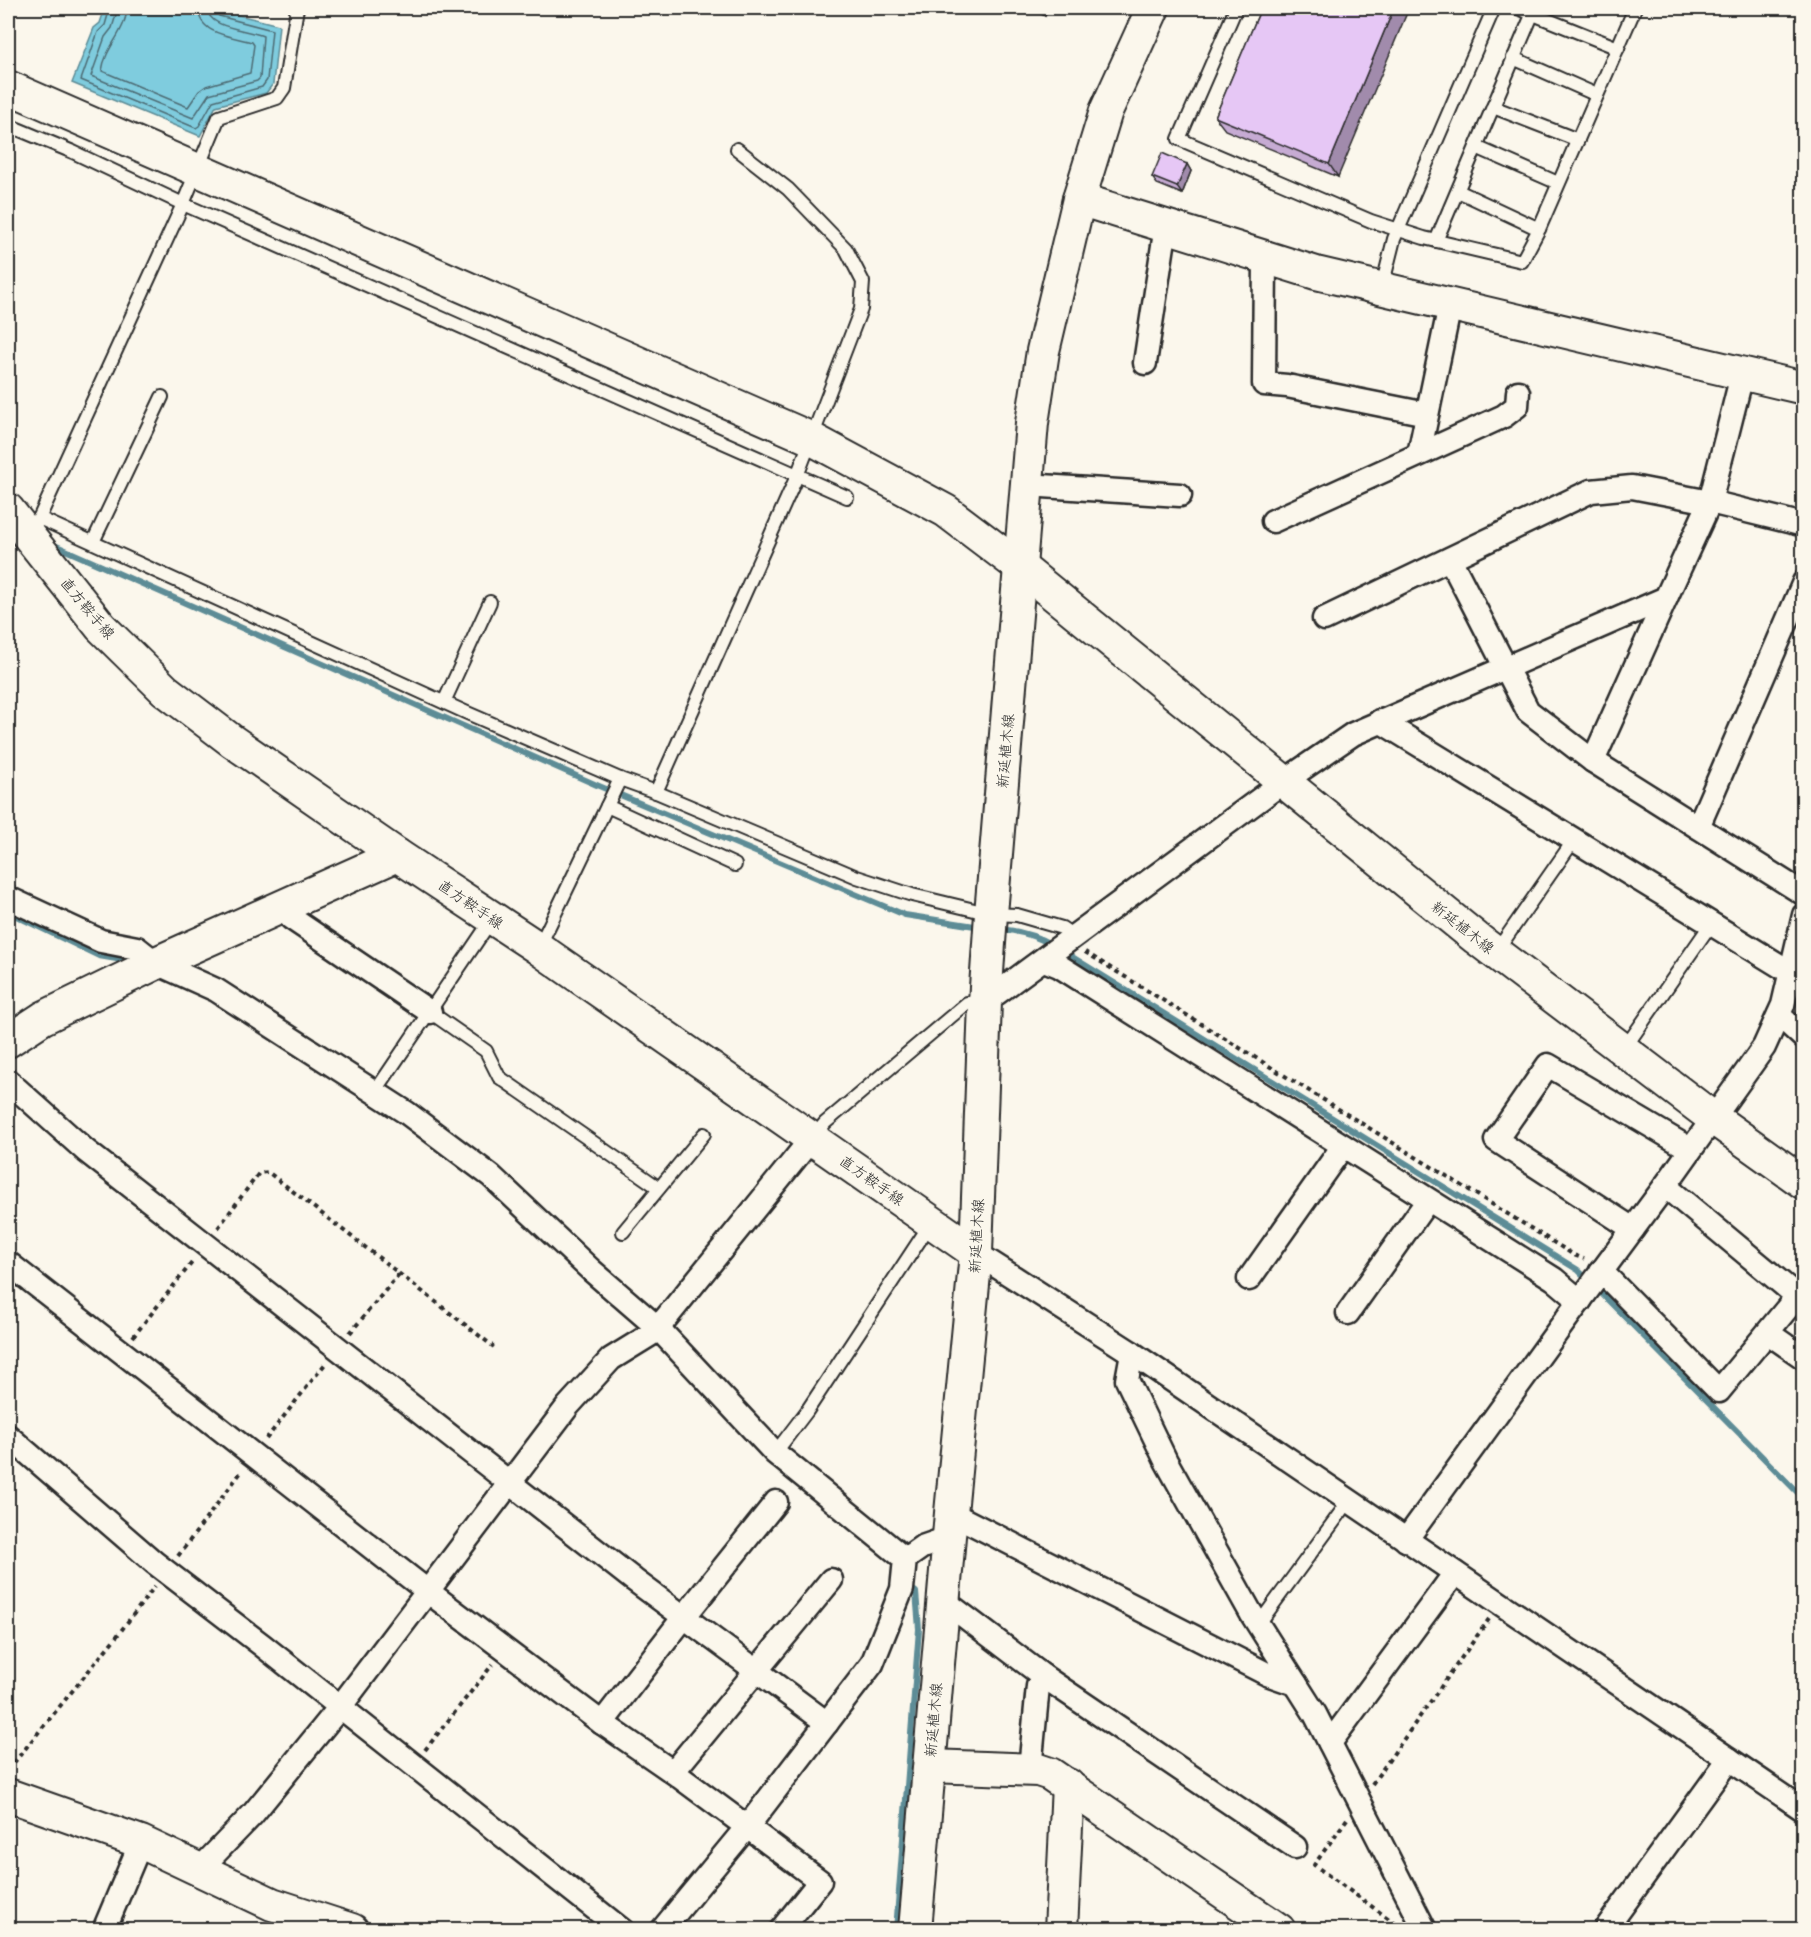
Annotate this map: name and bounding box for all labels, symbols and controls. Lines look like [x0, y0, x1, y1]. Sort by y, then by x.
street label: 直方鞍手線 [57, 573, 119, 643]
street label: 新延植木線 [992, 713, 1018, 789]
street label: 直方鞍手線 [435, 875, 507, 933]
street label: 新延植木線 [1428, 896, 1498, 958]
street label: 直方鞍手線 [836, 1151, 908, 1209]
street label: 新延植木線 [965, 1198, 987, 1274]
street label: 新延植木線 [920, 1682, 946, 1758]

